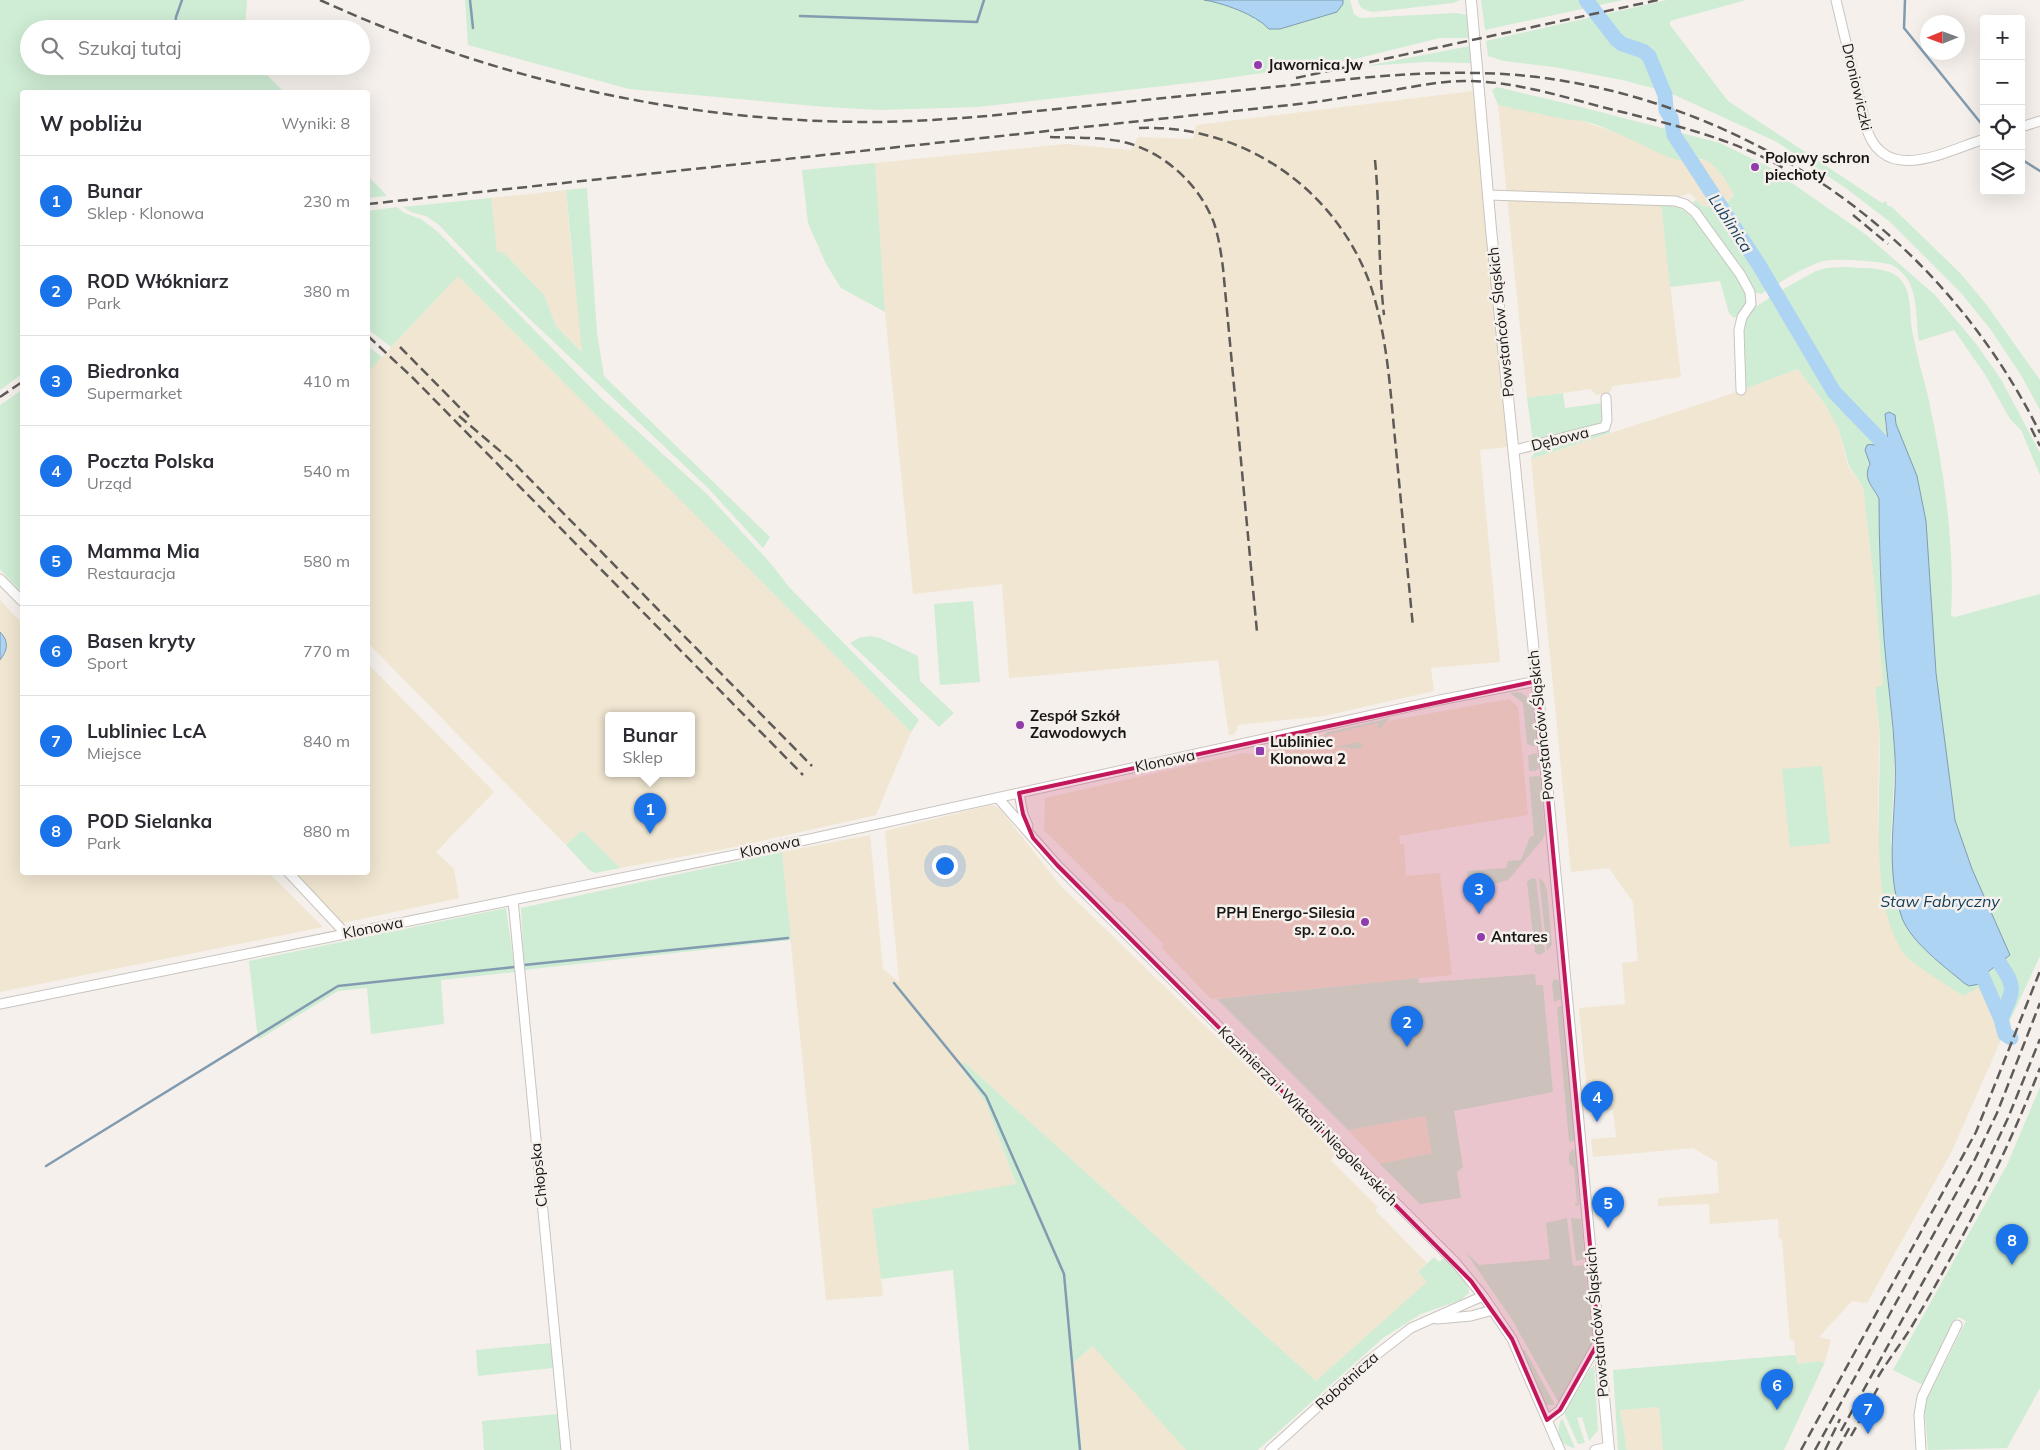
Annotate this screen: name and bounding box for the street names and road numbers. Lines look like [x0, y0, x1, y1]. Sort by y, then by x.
street label: Droniowiczki [1838, 41, 1877, 132]
street label: Powstańców Śląskich [1483, 246, 1518, 398]
street label: Dębowa [1529, 422, 1591, 455]
street label: Powstańców Śląskich [1523, 649, 1558, 801]
street label: Klonowa [1133, 745, 1197, 776]
street label: Klonowa [738, 831, 802, 862]
street label: Klonowa [341, 912, 405, 943]
street label: Kazimierza i Wiktorii Niegolewskich [1215, 1022, 1402, 1209]
street label: Chłopska [526, 1142, 551, 1208]
street label: Powstańców Śląskich [1580, 1246, 1613, 1398]
street label: Robotnicza [1311, 1347, 1382, 1414]

